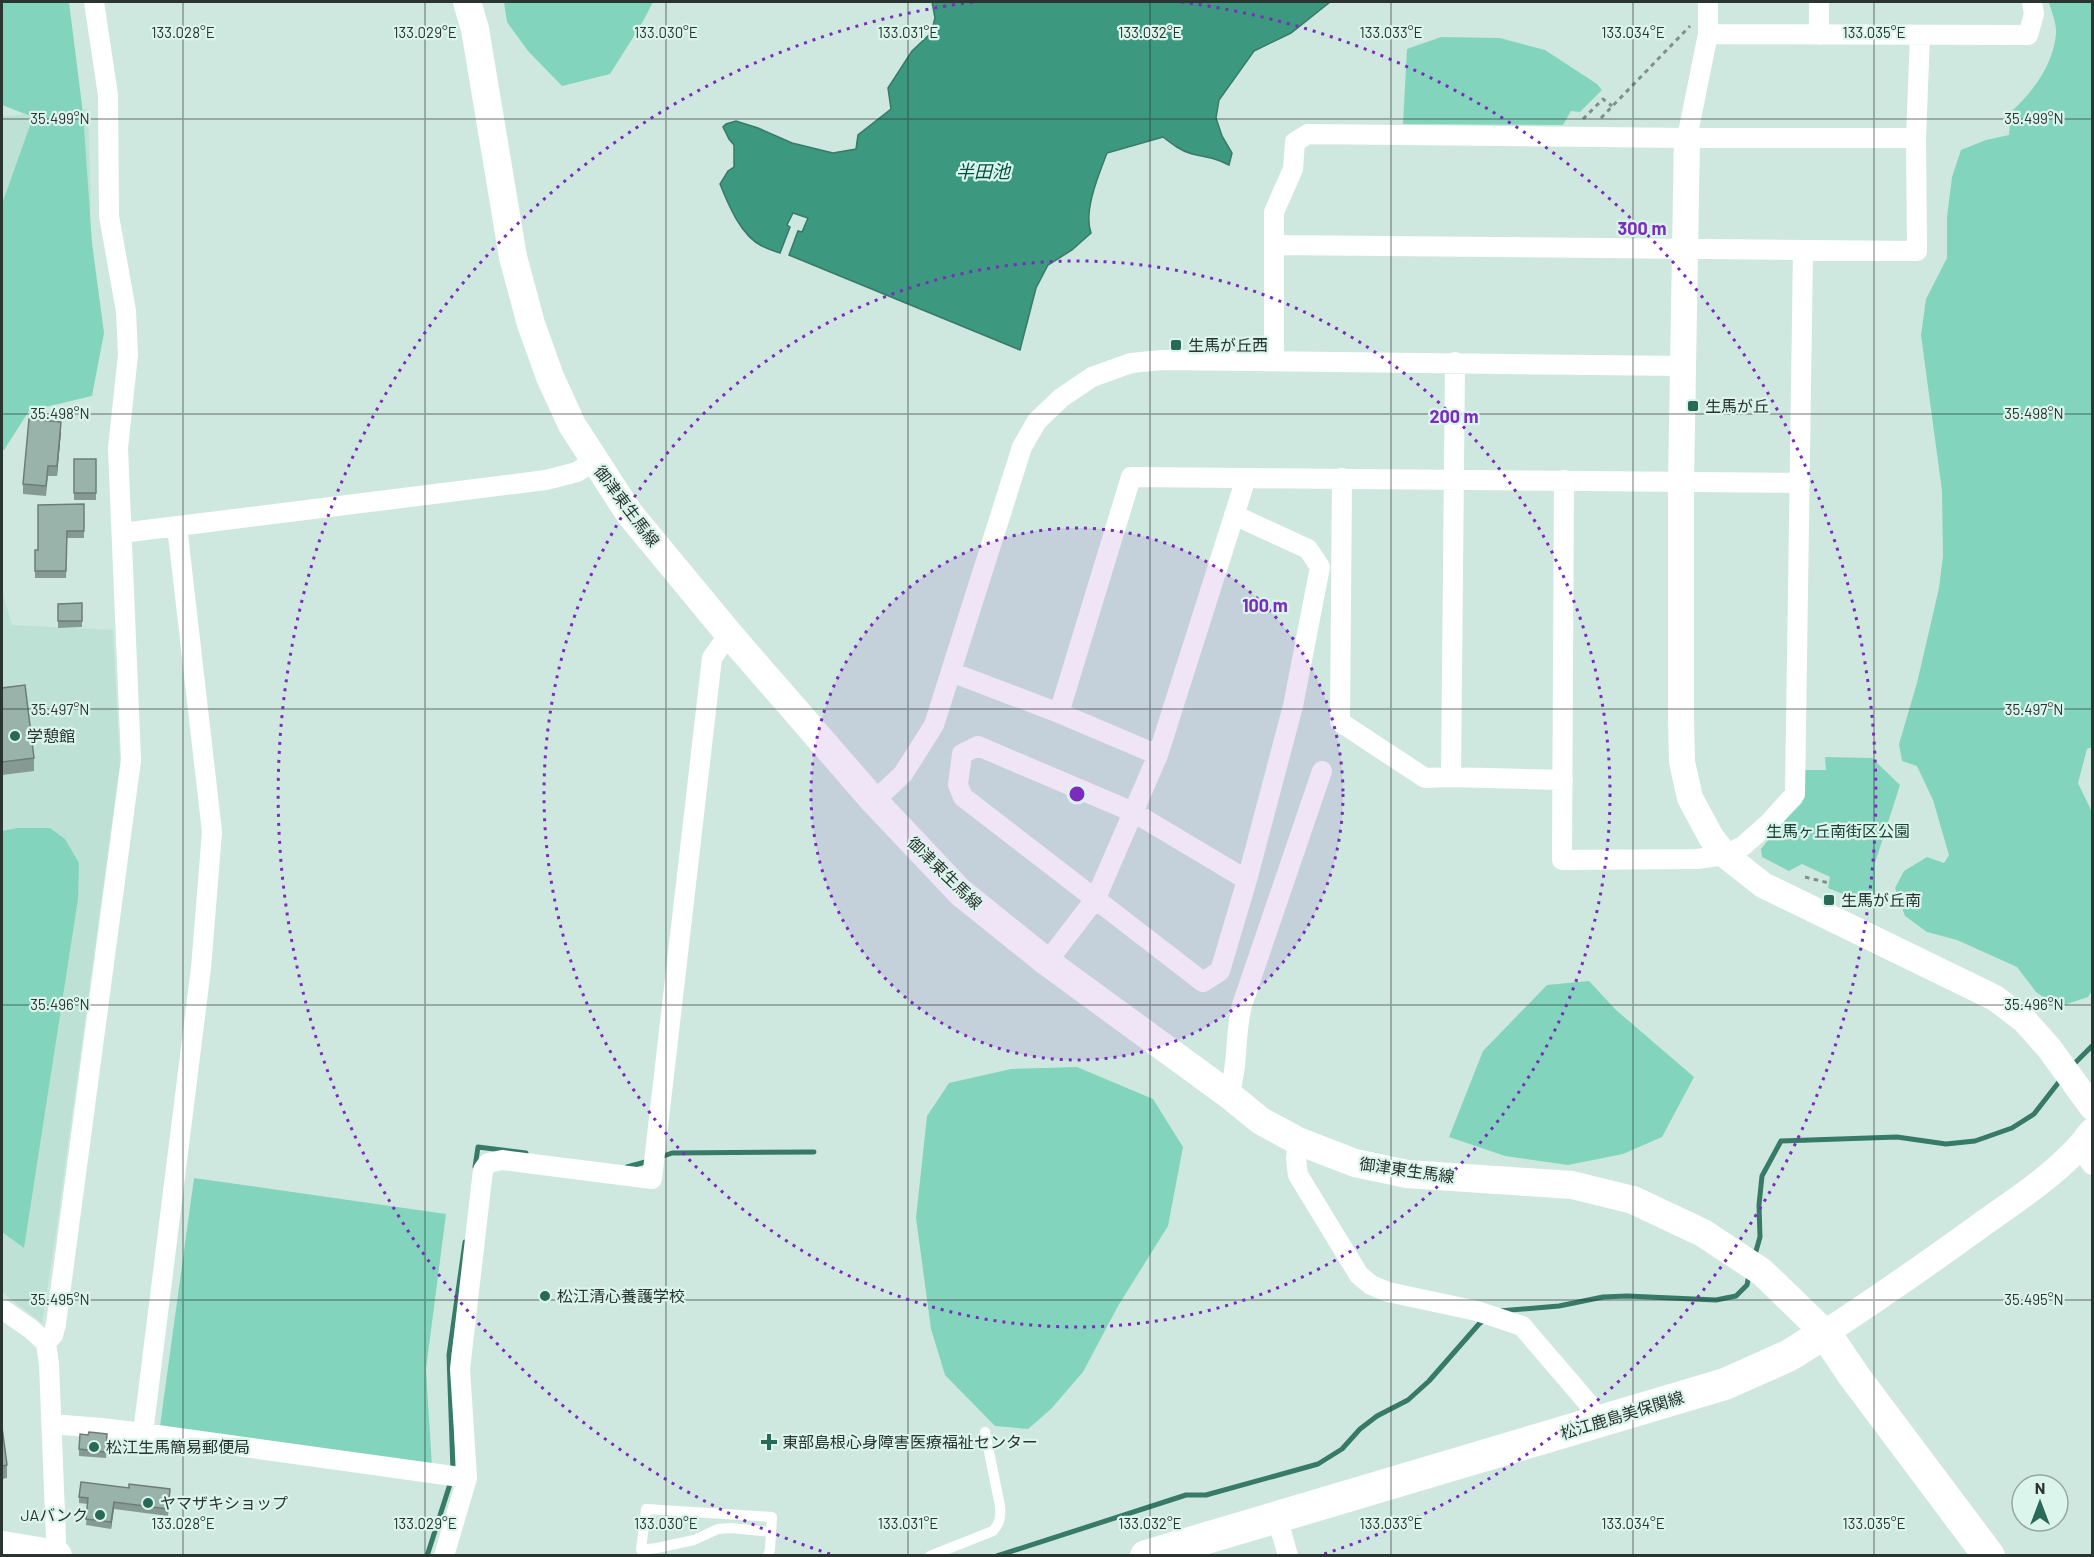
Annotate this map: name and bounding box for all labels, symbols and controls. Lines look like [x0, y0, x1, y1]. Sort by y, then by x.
text: 133.028°E [151, 23, 215, 41]
text: 133.029°E [393, 23, 457, 41]
text: 133.030°E [634, 23, 698, 41]
text: 133.031°E [878, 23, 938, 41]
text: 133.032°E [1118, 23, 1182, 41]
text: 133.033°E [1359, 23, 1423, 41]
text: 133.034°E [1601, 23, 1665, 41]
text: 133.035°E [1842, 23, 1906, 41]
text: 35.499°N [30, 109, 90, 127]
text: 35.499°N [2004, 109, 2064, 127]
water label: 半田池 [956, 160, 1012, 182]
text: 300 m [1618, 217, 1666, 239]
place label: 生馬が丘西 [1188, 335, 1268, 354]
marker: 生馬が丘西 [1169, 338, 1183, 352]
place label: 生馬が丘 [1705, 396, 1769, 415]
marker: 生馬が丘 [1686, 399, 1700, 413]
text: 35.498°N [30, 404, 90, 422]
text: 35.498°N [2004, 404, 2064, 422]
text: 200 m [1429, 405, 1479, 427]
street label: 御津東生馬線 [591, 462, 664, 550]
text: 100 m [1242, 594, 1288, 616]
text: 35.497°N [31, 700, 89, 718]
text: 35.497°N [2005, 700, 2063, 718]
place label: 学憩館 [27, 726, 75, 745]
marker: 学憩館 [8, 729, 22, 743]
centre of rings [1067, 784, 1087, 804]
park label: 生馬ヶ丘南街区公園 [1766, 821, 1910, 840]
street label: 御津東生馬線 [904, 832, 986, 913]
place label: 生馬が丘南 [1841, 890, 1921, 909]
marker: 生馬が丘南 [1822, 893, 1836, 907]
text: 35.496°N [30, 995, 90, 1013]
text: 35.496°N [2004, 995, 2064, 1013]
street label: 御津東生馬線 [1358, 1153, 1456, 1186]
place label: 松江清心養護学校 [557, 1286, 685, 1305]
marker: 松江清心養護学校 [538, 1289, 552, 1303]
text: 35.495°N [30, 1290, 90, 1308]
text: 35.495°N [2004, 1290, 2064, 1308]
street label: 松江鹿島美保関線 [1558, 1387, 1686, 1442]
place label: 東部島根心身障害医療福祉センター [782, 1432, 1038, 1451]
marker: 東部島根心身障害医療福祉センター [760, 1433, 778, 1451]
place label: 松江生馬簡易郵便局 [106, 1437, 250, 1456]
marker: 松江生馬簡易郵便局 [87, 1440, 101, 1454]
north arrow [2010, 1473, 2070, 1533]
text: N [2035, 1478, 2045, 1497]
place label: ヤマザキショップ [160, 1493, 288, 1512]
marker: ヤマザキショップ [141, 1496, 155, 1510]
place label: JAバンク [20, 1505, 88, 1524]
marker: JAバンク [93, 1508, 107, 1522]
text: 133.028°E [151, 1514, 215, 1532]
text: 133.029°E [393, 1514, 457, 1532]
text: 133.030°E [634, 1514, 698, 1532]
text: 133.031°E [878, 1514, 938, 1532]
text: 133.032°E [1118, 1514, 1182, 1532]
text: 133.033°E [1359, 1514, 1423, 1532]
text: 133.034°E [1601, 1514, 1665, 1532]
text: 133.035°E [1842, 1514, 1906, 1532]

